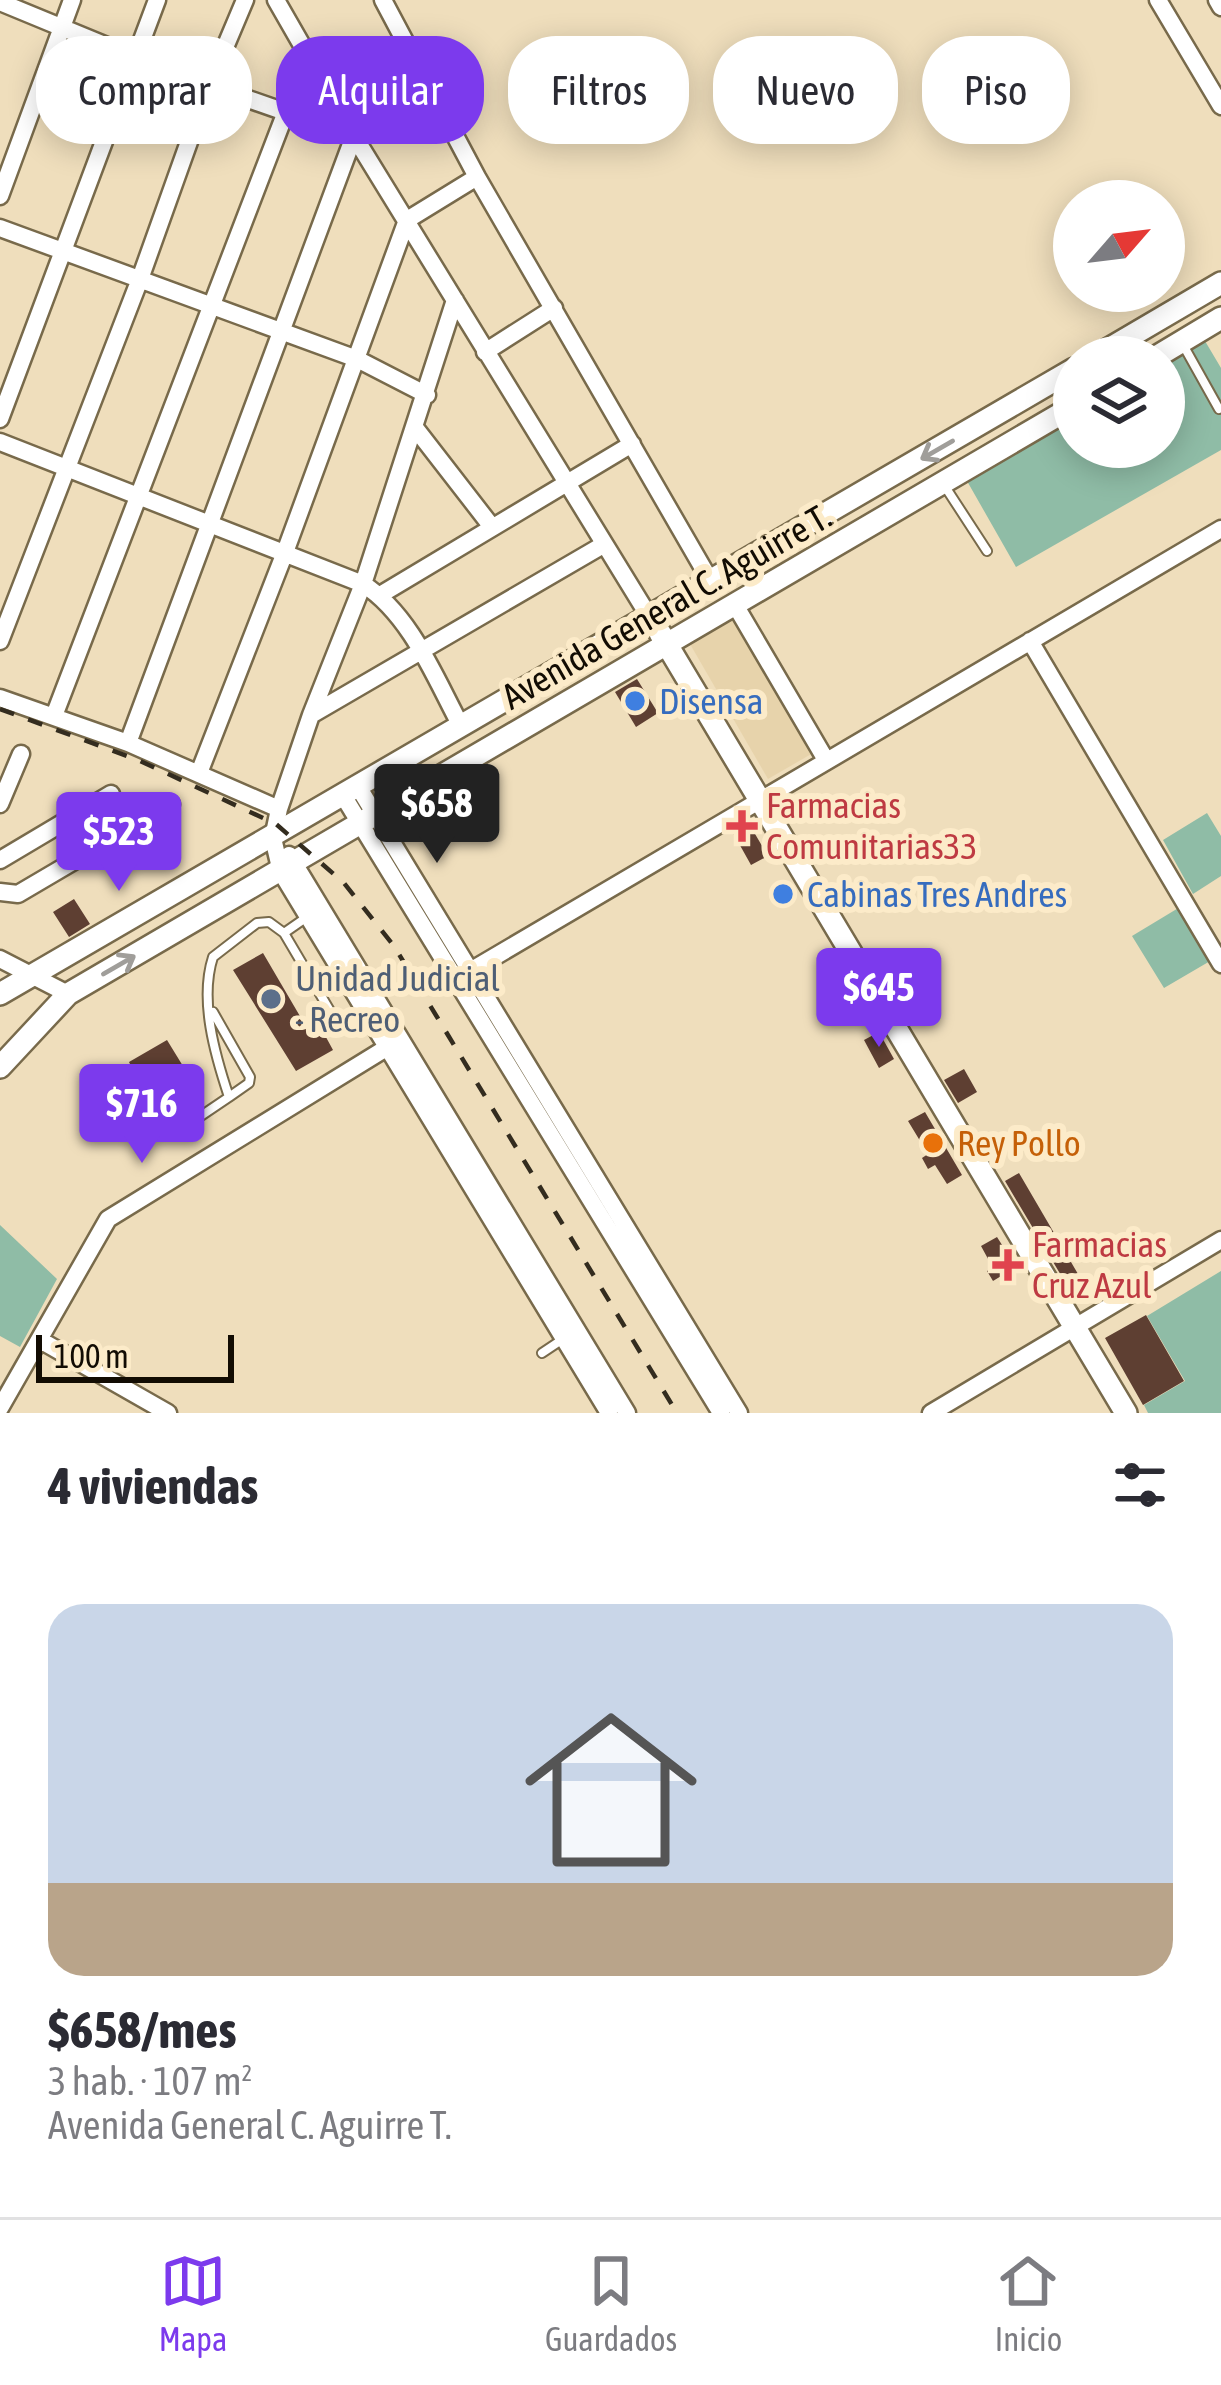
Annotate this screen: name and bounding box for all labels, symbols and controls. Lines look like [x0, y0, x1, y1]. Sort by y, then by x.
chip: Comprar [36, 36, 252, 144]
chip: Alquilar [276, 36, 484, 144]
chip: Filtros [508, 36, 689, 144]
chip: Nuevo [713, 36, 898, 144]
chip: Piso [922, 36, 1070, 144]
north arrow [1053, 180, 1185, 312]
map controls [1053, 180, 1185, 468]
button: layers [1053, 336, 1185, 468]
one-way arrow [920, 438, 955, 462]
street label: Avenida General C. Aguirre T. [494, 495, 838, 717]
place label: Disensa [659, 680, 763, 722]
marker: Disensa [622, 688, 648, 714]
pin: $658 [366, 764, 508, 866]
text: $658 [401, 781, 473, 825]
place label: Farmacias Comunitarias33 [766, 784, 977, 867]
pin: $523 [48, 792, 190, 894]
text: $523 [83, 809, 155, 853]
marker: Farmacias Comunitarias33 [729, 813, 755, 839]
place label: Cabinas Tres Andres [807, 873, 1067, 915]
marker: Cabinas Tres Andres [770, 881, 796, 907]
pin: $645 [808, 948, 950, 1050]
one-way arrow [101, 952, 136, 976]
place label: Unidad Judicial - Recreo [295, 957, 500, 1040]
text: $645 [843, 965, 915, 1009]
marker: Unidad Judicial - Recreo [258, 986, 284, 1012]
pin: $716 [71, 1064, 213, 1166]
text: $716 [106, 1081, 178, 1125]
place label: Rey Pollo [957, 1122, 1081, 1164]
marker: Rey Pollo [920, 1130, 946, 1156]
place label: Farmacias Cruz Azul [1032, 1223, 1167, 1306]
marker: Farmacias Cruz Azul [995, 1252, 1021, 1278]
scale bar [36, 1329, 234, 1382]
text: 100 m [54, 1337, 129, 1375]
icon: filters [1107, 1452, 1173, 1518]
text: 4 viviendas [48, 1456, 258, 1515]
icon: home [503, 1682, 719, 1898]
text: $658/mes [48, 2000, 236, 2059]
text: 3 hab. · 107 m² [48, 2059, 253, 2103]
text: Avenida General C. Aguirre T. [48, 2103, 452, 2147]
tab: Mapa [159, 2248, 227, 2358]
tab: Guardados [545, 2248, 677, 2358]
tab: Inicio [995, 2248, 1062, 2358]

